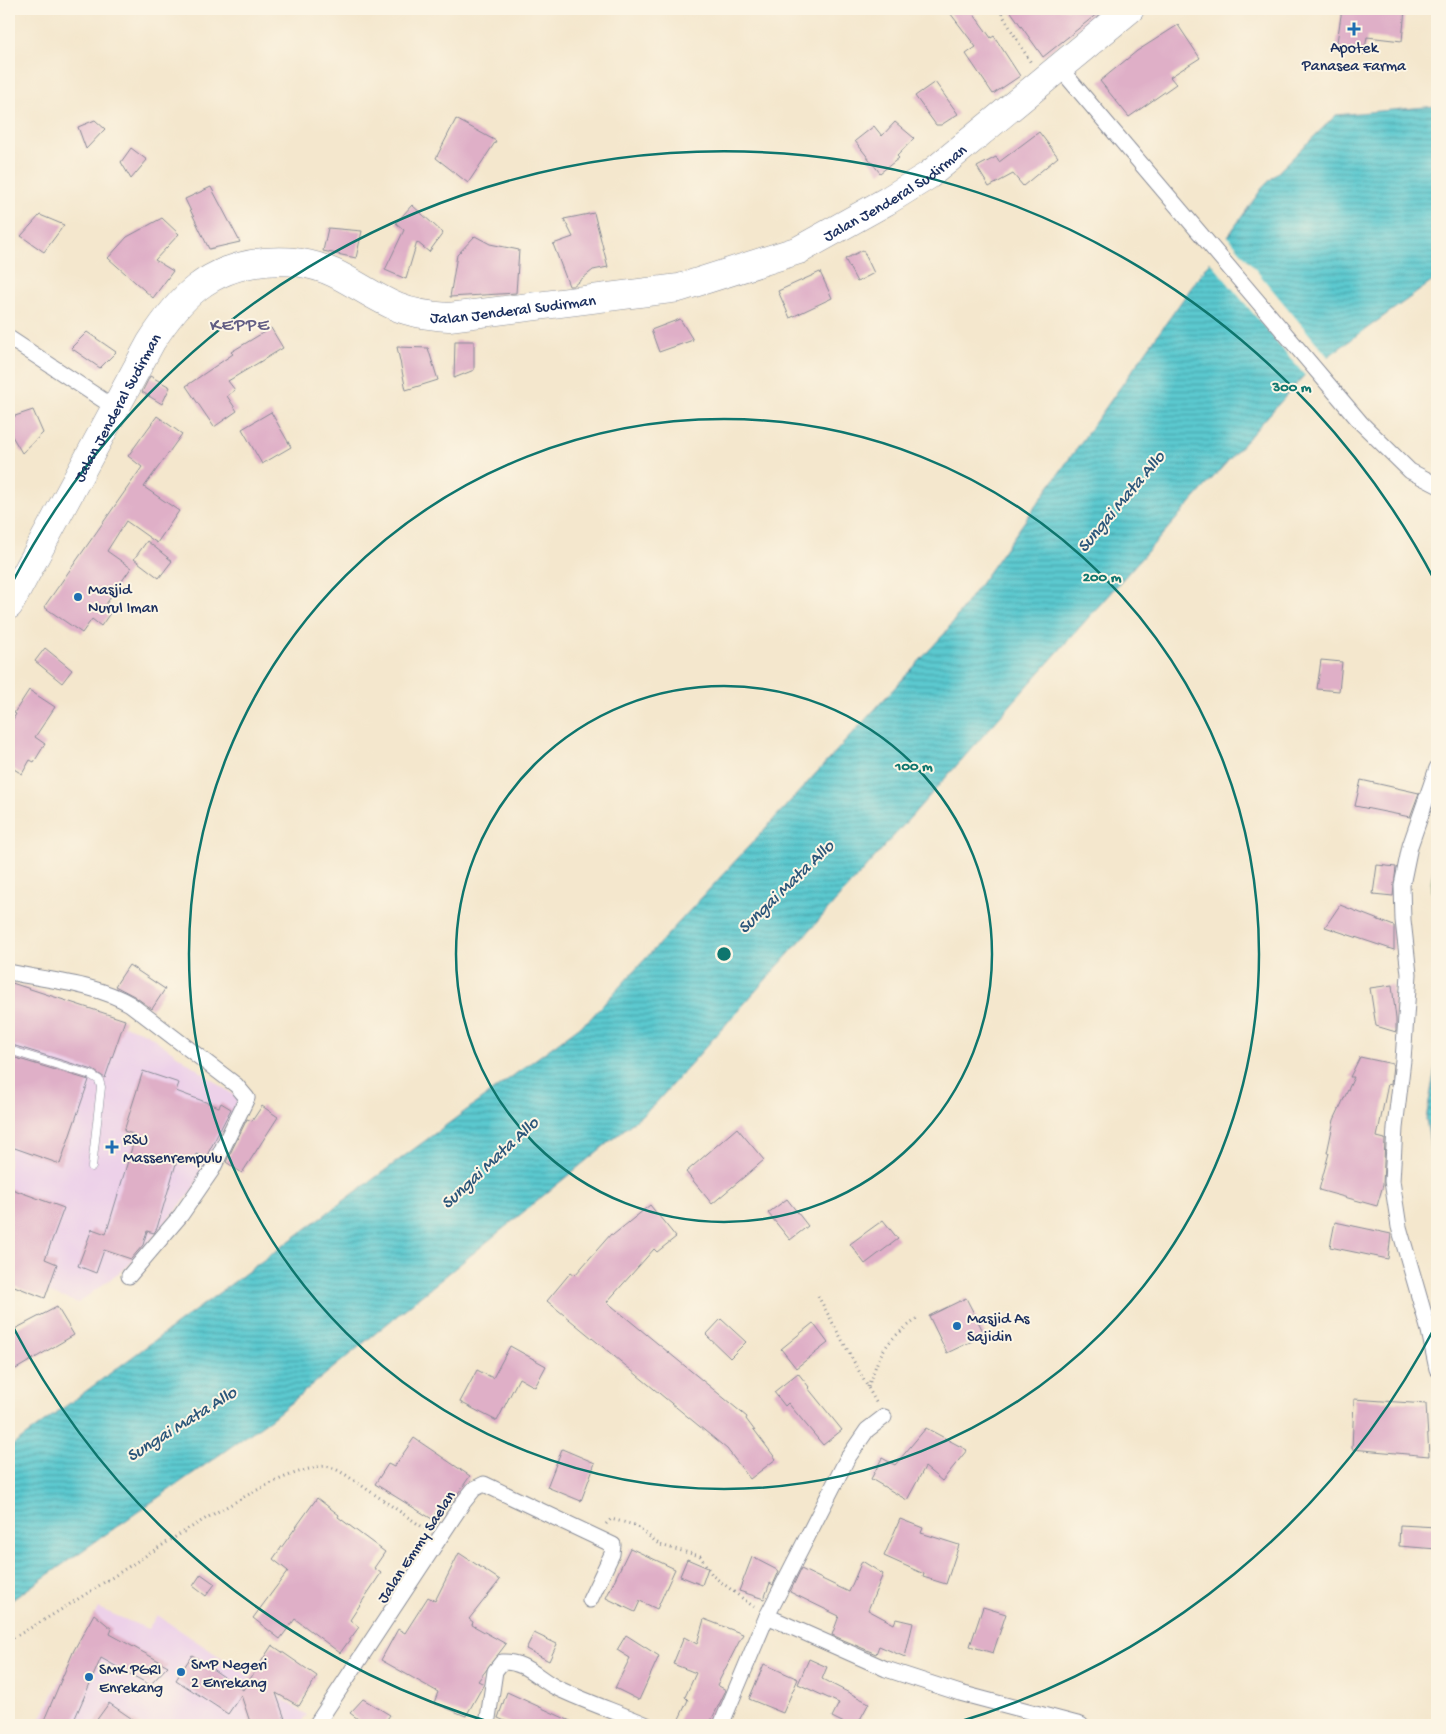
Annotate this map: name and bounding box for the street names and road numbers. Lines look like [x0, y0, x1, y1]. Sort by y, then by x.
street label: Jalan Jenderal Sudirman [821, 142, 972, 247]
street label: Jalan Jenderal Sudirman [429, 293, 597, 330]
street label: Jalan Jenderal Sudirman [71, 330, 167, 486]
street label: Jalan Emmy Saelan [375, 1488, 462, 1608]

